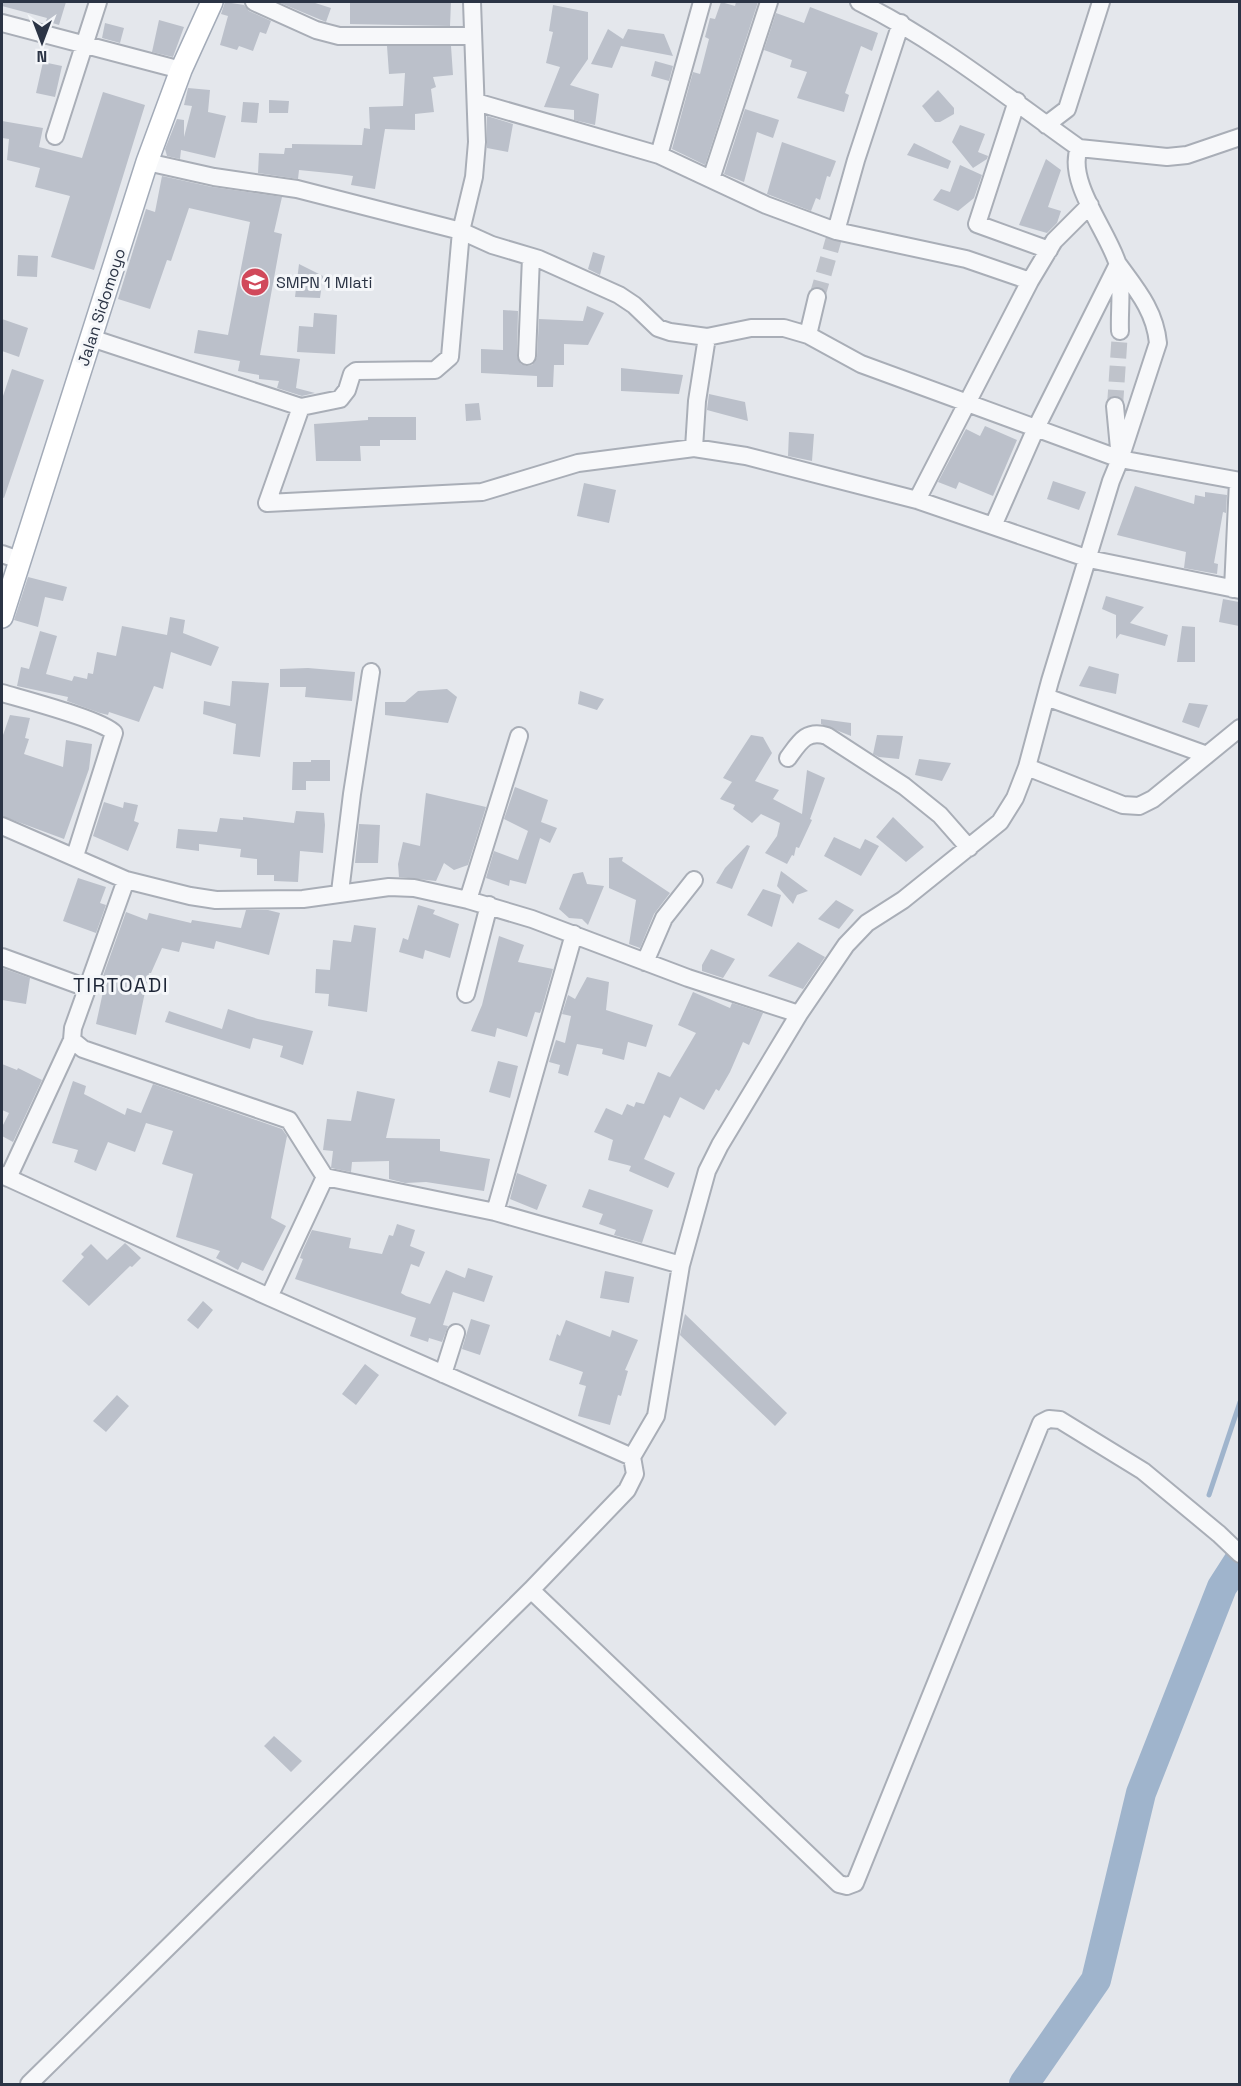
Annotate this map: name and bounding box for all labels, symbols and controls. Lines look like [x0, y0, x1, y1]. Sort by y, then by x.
north arrow [12, 12, 72, 72]
text: N [37, 46, 47, 67]
street label: Jalan Sidomoyo [73, 246, 130, 369]
school or university icon: SMPN 1 Mlati [239, 266, 271, 298]
place label: SMPN 1 Mlati [276, 272, 373, 293]
district label: TIRTOADI [73, 972, 169, 998]

